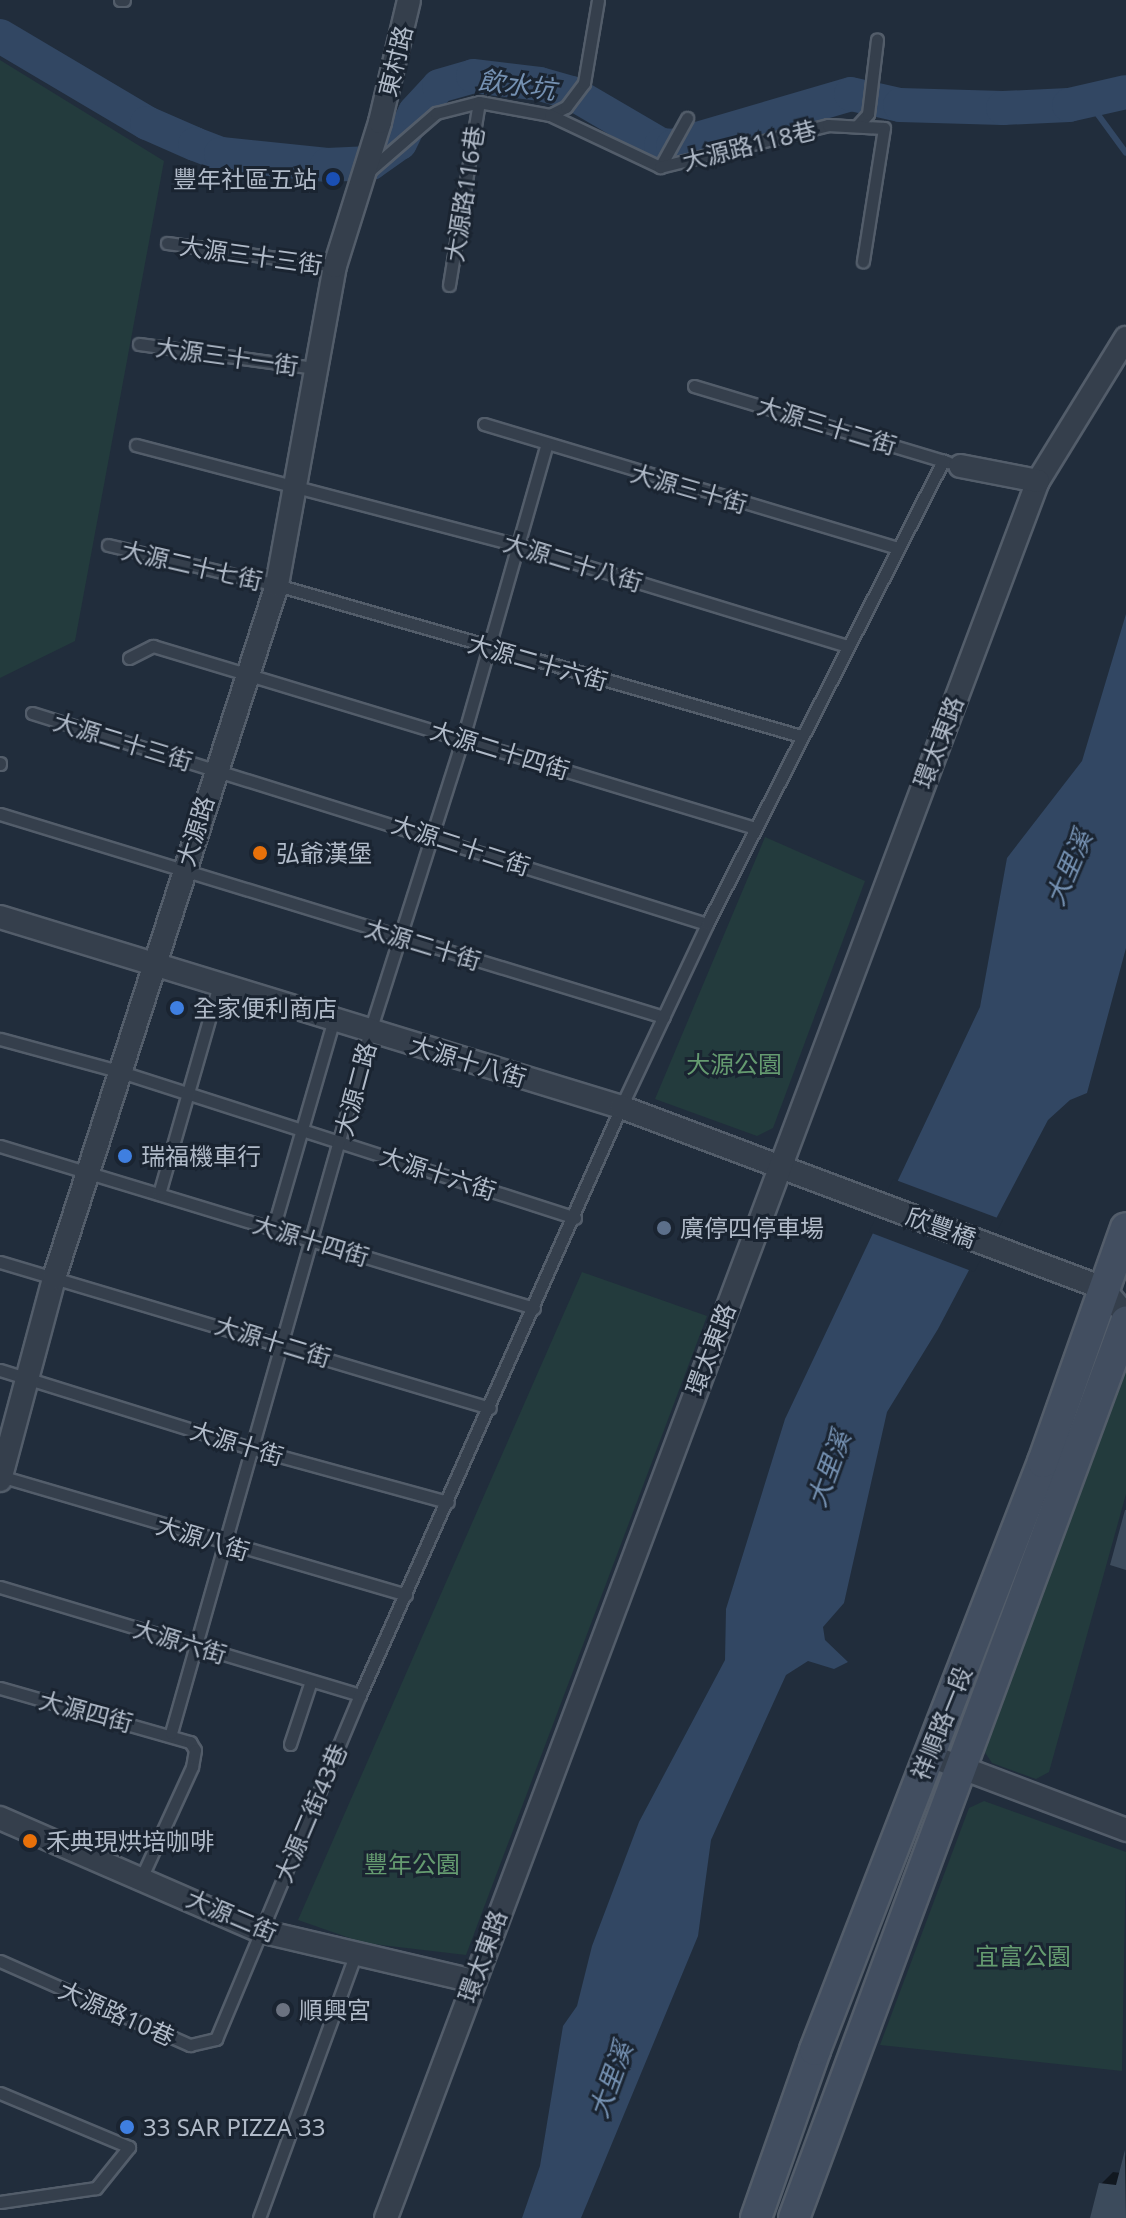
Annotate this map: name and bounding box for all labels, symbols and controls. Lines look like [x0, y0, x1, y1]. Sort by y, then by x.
street label: 東村路 [372, 23, 418, 99]
water label: 飲水坑 [476, 64, 558, 106]
street label: 大源路118巷 [679, 114, 819, 176]
street label: 大源路116巷 [439, 124, 489, 264]
place label: 豐年社區五站 [173, 165, 317, 193]
marker: 豐年社區五站 [324, 170, 342, 188]
street label: 大源三十三街 [178, 231, 324, 279]
street label: 大源三十一街 [154, 332, 300, 380]
street label: 大源三十二街 [754, 390, 900, 460]
street label: 大源三十街 [627, 458, 751, 518]
street label: 大源二十八街 [500, 527, 646, 597]
street label: 大源二十七街 [119, 535, 265, 595]
street label: 大源二十六街 [465, 628, 611, 696]
street label: 環太東路 [907, 692, 969, 792]
street label: 大源二十三街 [50, 706, 196, 776]
street label: 大源二十四街 [427, 715, 573, 785]
street label: 大源路 [171, 792, 219, 870]
street label: 大源二十二街 [388, 809, 534, 881]
water label: 大里溪 [1039, 826, 1099, 910]
place label: 弘爺漢堡 [276, 839, 372, 867]
marker: 弘爺漢堡 [251, 844, 269, 862]
street label: 太源二十街 [361, 913, 485, 975]
place label: 全家便利商店 [193, 994, 337, 1022]
marker: 全家便利商店 [168, 999, 186, 1017]
street label: 大源十八街 [406, 1030, 530, 1092]
street label: 大源二路 [329, 1039, 381, 1139]
park label: 大源公園 [686, 1050, 782, 1078]
street label: 大源十六街 [376, 1141, 500, 1205]
place label: 瑞福機車行 [141, 1142, 261, 1170]
marker: 瑞福機車行 [116, 1147, 134, 1165]
street label: 欣豐橋 [902, 1201, 980, 1253]
street label: 大源十四街 [249, 1209, 373, 1271]
place label: 廣停四停車場 [680, 1214, 824, 1242]
marker: 廣停四停車場 [655, 1219, 673, 1237]
street label: 環太東路 [679, 1299, 741, 1399]
street label: 大源十二街 [211, 1310, 335, 1372]
street label: 大源十街 [187, 1415, 287, 1471]
water label: 大里溪 [801, 1427, 857, 1511]
street label: 大源八街 [153, 1510, 253, 1566]
street label: 大源六街 [130, 1613, 230, 1669]
street label: 祥順路一段 [905, 1662, 977, 1784]
street label: 大源四街 [36, 1685, 136, 1737]
street label: 大源二街43巷 [268, 1740, 352, 1886]
place label: 禾典現烘培咖啡 [46, 1827, 214, 1855]
marker: 禾典現烘培咖啡 [21, 1832, 39, 1850]
park label: 豐年公園 [364, 1850, 460, 1878]
street label: 大源二街 [182, 1883, 282, 1947]
street label: 環太東路 [452, 1906, 512, 2006]
park label: 宜富公園 [975, 1942, 1071, 1970]
street label: 大源路10巷 [55, 1975, 179, 2051]
place label: 順興宮 [299, 1996, 371, 2024]
marker: 順興宮 [274, 2001, 292, 2019]
water label: 大里溪 [583, 2038, 639, 2122]
place label: 33 SAR PIZZA 33 [143, 2113, 326, 2141]
marker: 33 SAR PIZZA 33 [118, 2118, 136, 2136]

